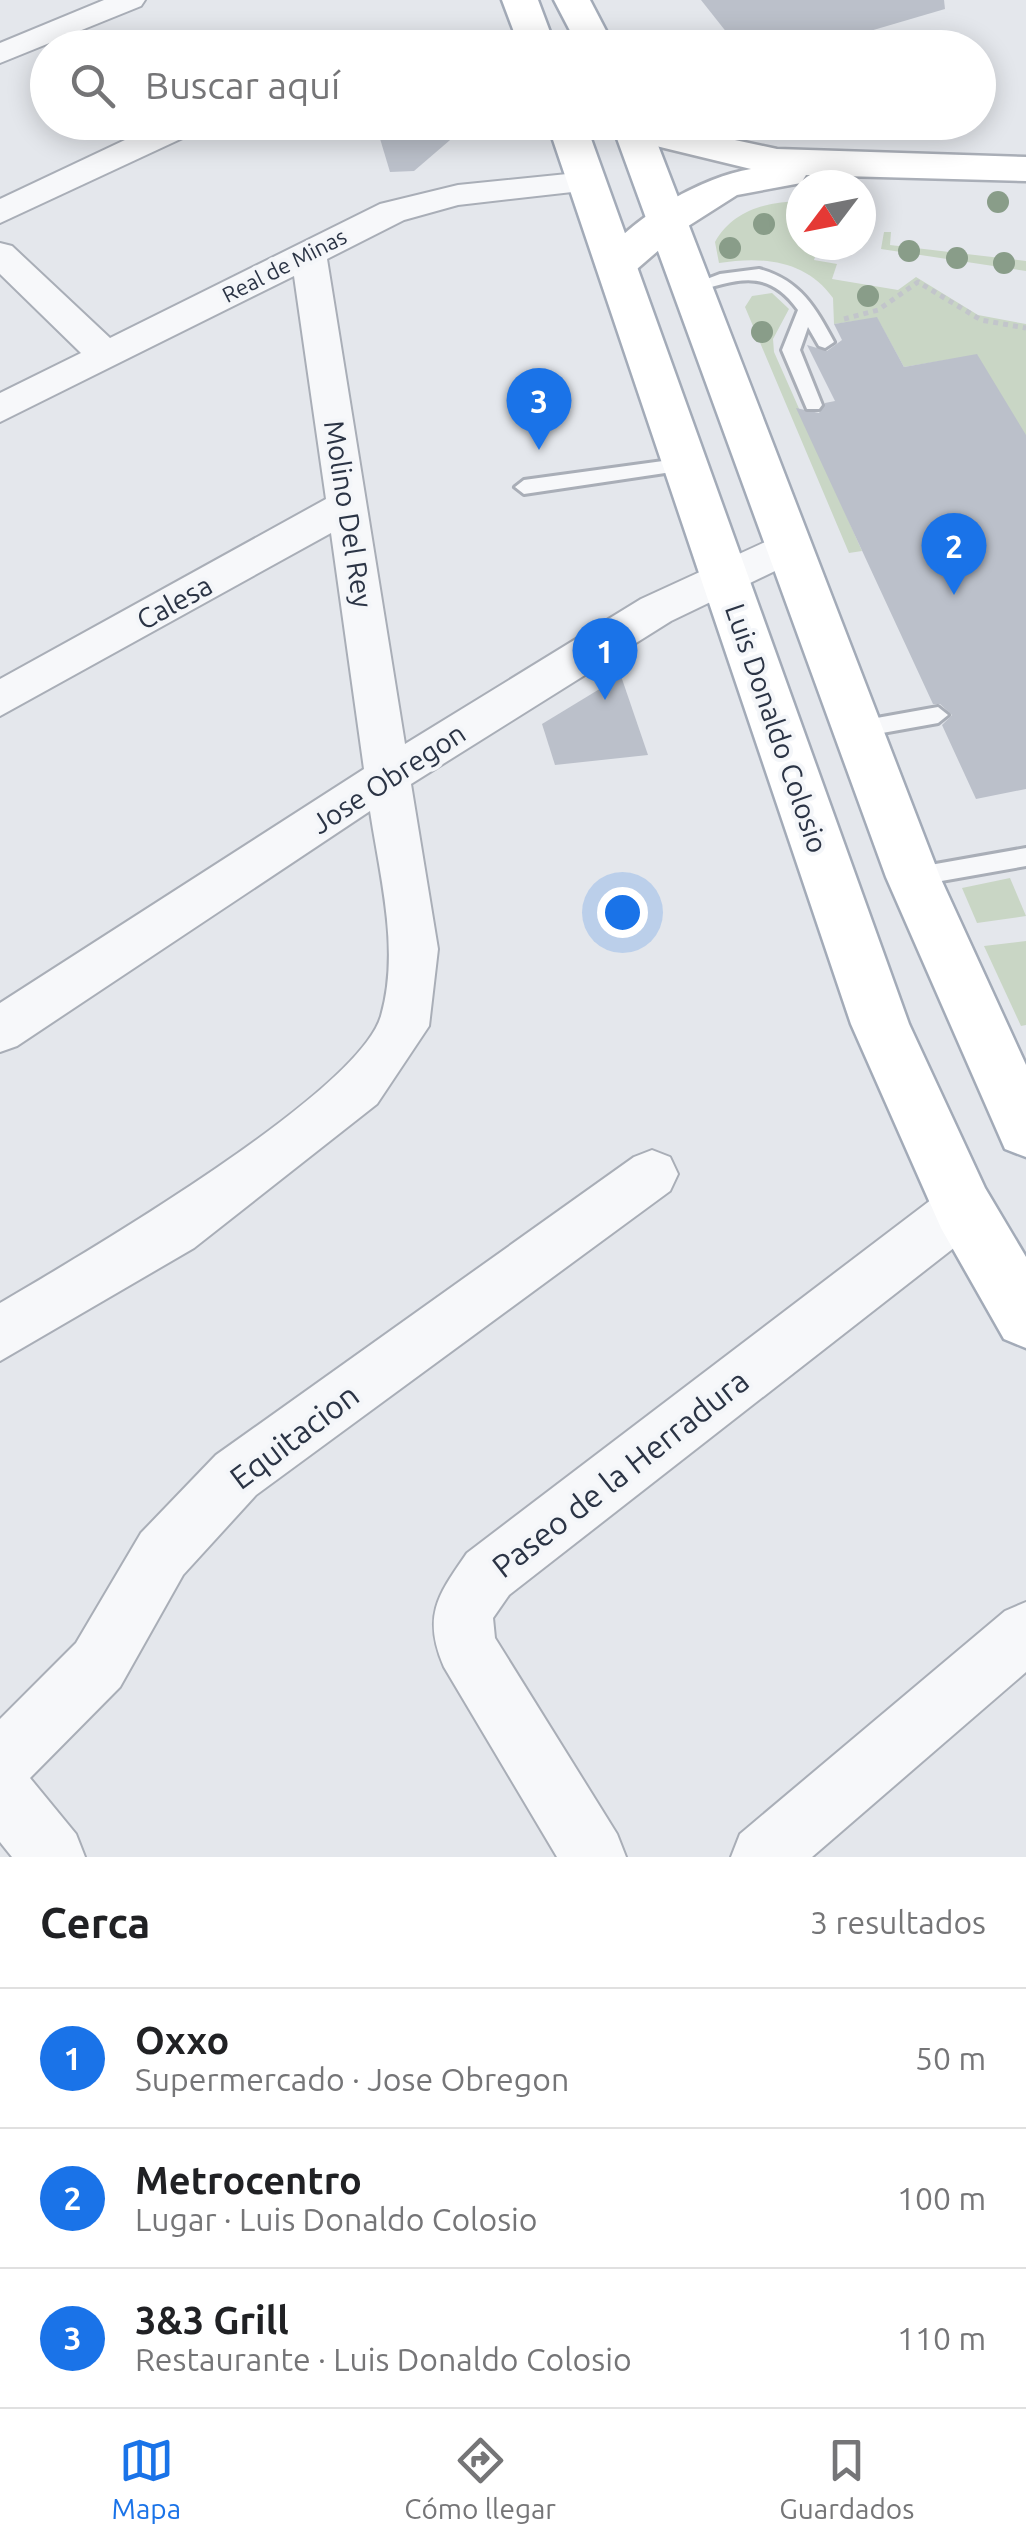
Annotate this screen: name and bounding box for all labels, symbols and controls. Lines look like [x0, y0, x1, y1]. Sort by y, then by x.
search box [30, 30, 996, 140]
icon: search [65, 58, 120, 113]
text: Buscar aquí [145, 64, 340, 106]
north arrow [786, 170, 876, 260]
street label: Real de Minas [218, 223, 350, 307]
pin: 3 [506, 368, 572, 450]
street label: Molino Del Rey [319, 418, 379, 610]
pin: 2 [922, 512, 986, 595]
street label: Calesa [131, 569, 217, 635]
street label: Luis Donaldo Colosio [720, 599, 834, 857]
pin: 1 [572, 618, 638, 700]
street label: Jose Obregon [305, 717, 471, 839]
your location [597, 887, 648, 938]
street label: Paseo de la Herradura [485, 1362, 755, 1584]
street label: Equitacion [223, 1376, 365, 1496]
text: Cerca [40, 1899, 150, 1946]
text: 3 resultados [810, 1904, 986, 1940]
text: Oxxo [135, 2019, 229, 2061]
text: 1 [63, 2040, 82, 2076]
text: 50 m [915, 2040, 986, 2076]
text: Supermercado · Jose Obregon [135, 2061, 569, 2097]
text: Metrocentro [135, 2159, 362, 2201]
text: 2 [63, 2180, 82, 2216]
text: 100 m [897, 2180, 986, 2216]
text: Lugar · Luis Donaldo Colosio [135, 2201, 538, 2237]
text: 3&3 Grill [135, 2299, 289, 2341]
text: 3 [63, 2320, 82, 2356]
text: 110 m [897, 2320, 986, 2356]
text: Restaurante · Luis Donaldo Colosio [135, 2341, 632, 2377]
tab: Mapa [112, 2433, 181, 2524]
tab: Cómo llegar [404, 2433, 556, 2524]
tab: Guardados [779, 2433, 914, 2524]

